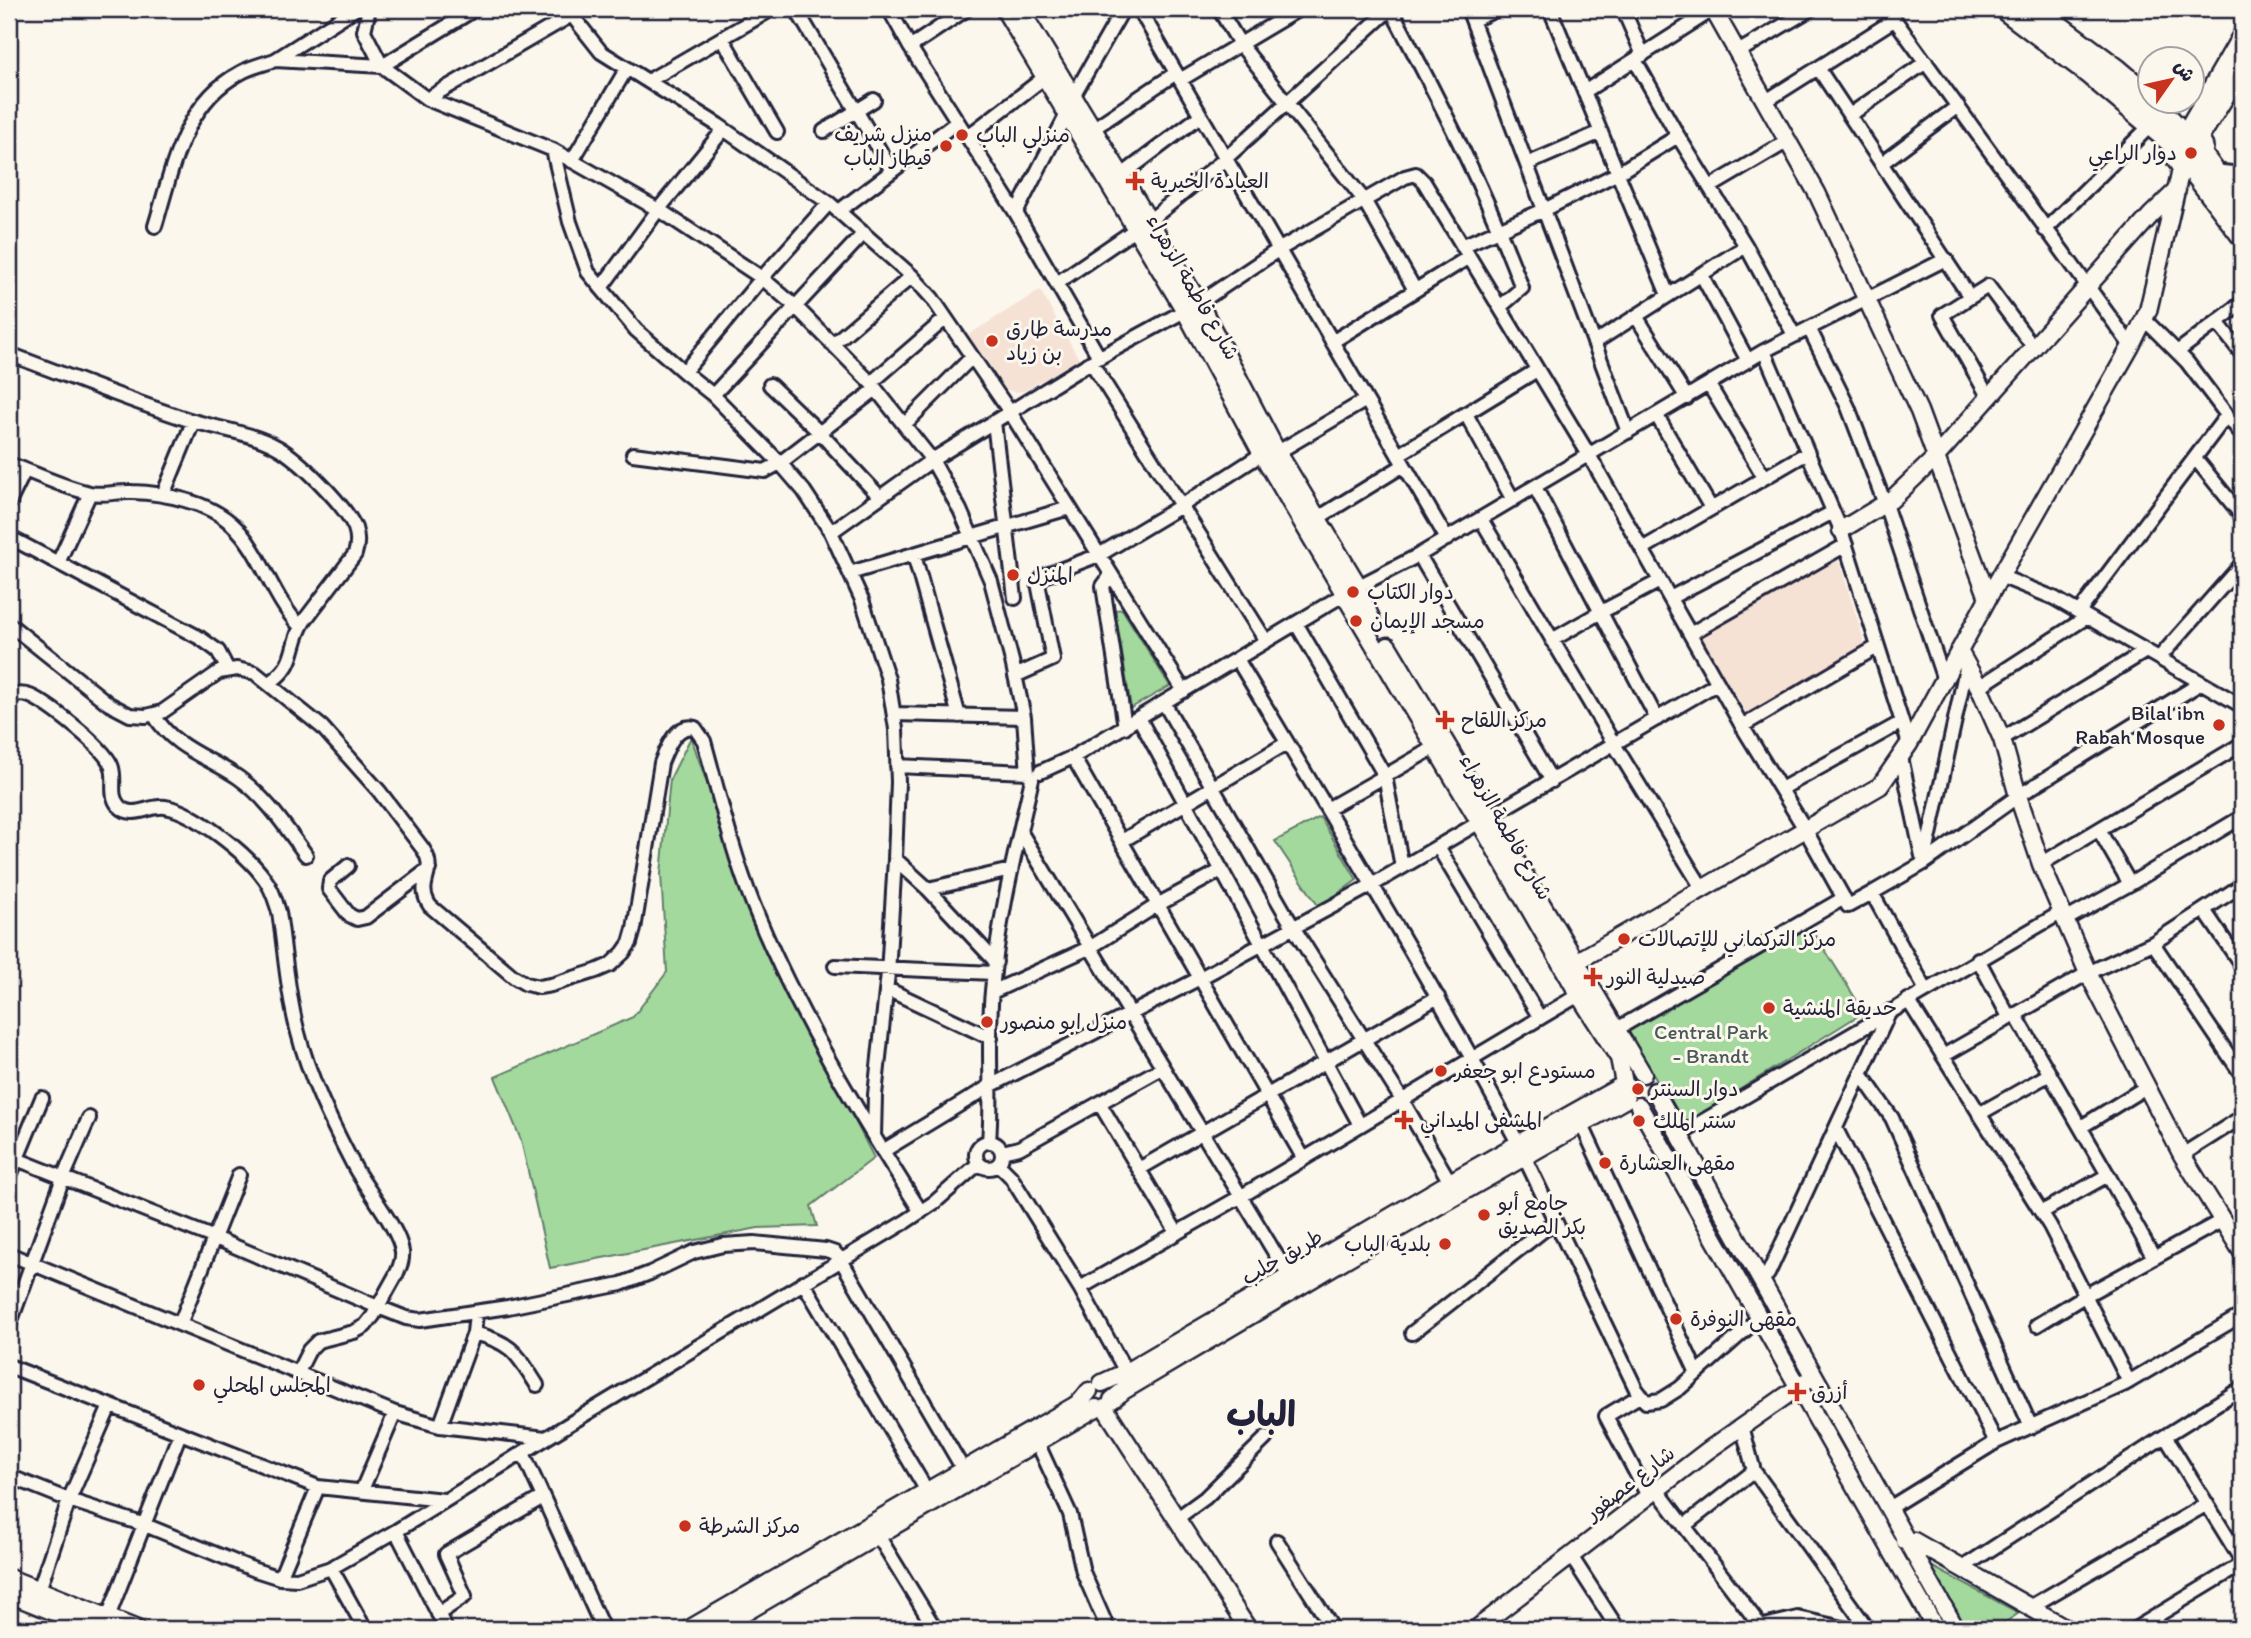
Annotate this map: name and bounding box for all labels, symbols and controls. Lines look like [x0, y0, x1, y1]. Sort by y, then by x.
north arrow [2136, 46, 2206, 116]
text: ش [2169, 56, 2200, 86]
place label: منزل شريف قيطاز الباب [834, 121, 932, 171]
place label: منزلي الباب [976, 122, 1070, 154]
marker: منزلي الباب [954, 127, 970, 143]
marker: منزل شريف قيطاز الباب [938, 138, 954, 154]
place label: دوار الراعي [2088, 140, 2177, 172]
marker: دوار الراعي [2183, 145, 2199, 161]
place label: العيادة الخيرية [1151, 168, 1269, 193]
marker: العيادة الخيرية [1125, 171, 1145, 191]
street label: شارع فاطمة الزهراء [1139, 209, 1245, 366]
place label: مدرسة طارق بن زياد [1006, 316, 1112, 366]
marker: مدرسة طارق بن زياد [984, 333, 1000, 349]
place label: المنزل [1027, 562, 1073, 587]
marker: المنزل [1005, 567, 1021, 583]
place label: دوار الكتاب [1367, 579, 1454, 605]
marker: دوار الكتاب [1345, 584, 1361, 600]
place label: مسجد الإيمان [1370, 608, 1485, 634]
marker: مسجد الإيمان [1348, 613, 1364, 629]
place label: Bilal ibn Rabah Mosque [2075, 700, 2205, 749]
place label: مركز اللقاح [1461, 707, 1547, 734]
marker: مركز اللقاح [1435, 710, 1455, 730]
marker: Bilal ibn Rabah Mosque [2211, 717, 2227, 733]
street label: شارع فاطمة الزهراء [1452, 749, 1558, 906]
place label: مركز التركماني للإتصالات [1638, 926, 1836, 958]
marker: مركز التركماني للإتصالات [1616, 931, 1632, 947]
place label: صيدلية النور [1605, 964, 1705, 991]
marker: صيدلية النور [1585, 969, 1601, 985]
place label: حديقة المنشية [1783, 995, 1897, 1020]
marker: حديقة المنشية [1761, 1000, 1777, 1016]
place label: منزل ابو منصور [999, 1009, 1127, 1035]
marker: منزل ابو منصور [979, 1014, 995, 1030]
park label: Central Park - Brandt [1654, 1019, 1768, 1068]
place label: مستودع ابو جعفر [1453, 1058, 1596, 1086]
marker: مستودع ابو جعفر [1433, 1063, 1449, 1079]
place label: دوار السنتر [1650, 1076, 1738, 1101]
marker: دوار السنتر [1630, 1081, 1646, 1097]
place label: المشفى الميداني [1420, 1107, 1542, 1139]
place label: سنتر الملك [1653, 1108, 1737, 1133]
marker: المشفى الميداني [1394, 1110, 1414, 1130]
marker: سنتر الملك [1631, 1113, 1647, 1129]
place label: مقهى العشارة [1619, 1150, 1736, 1177]
marker: مقهى العشارة [1597, 1155, 1613, 1171]
place label: جامع أبو بكر الصديق [1496, 1190, 1586, 1240]
marker: جامع أبو بكر الصديق [1476, 1207, 1492, 1223]
street label: طريق حلب [1237, 1223, 1327, 1291]
place label: بلدية الباب [1344, 1231, 1431, 1257]
marker: بلدية الباب [1437, 1236, 1453, 1252]
place label: مقهى النوفرة [1690, 1306, 1797, 1333]
marker: مقهى النوفرة [1668, 1311, 1684, 1327]
place label: المجلس المحلي [213, 1372, 331, 1404]
marker: المجلس المحلي [191, 1377, 207, 1393]
place label: أزرق [1811, 1379, 1847, 1404]
marker: أزرق [1789, 1384, 1805, 1400]
district label: الباب [1226, 1393, 1296, 1435]
street label: شارع عصفور [1578, 1440, 1681, 1529]
place label: مركز الشرطة [699, 1513, 800, 1538]
marker: مركز الشرطة [677, 1518, 693, 1534]

